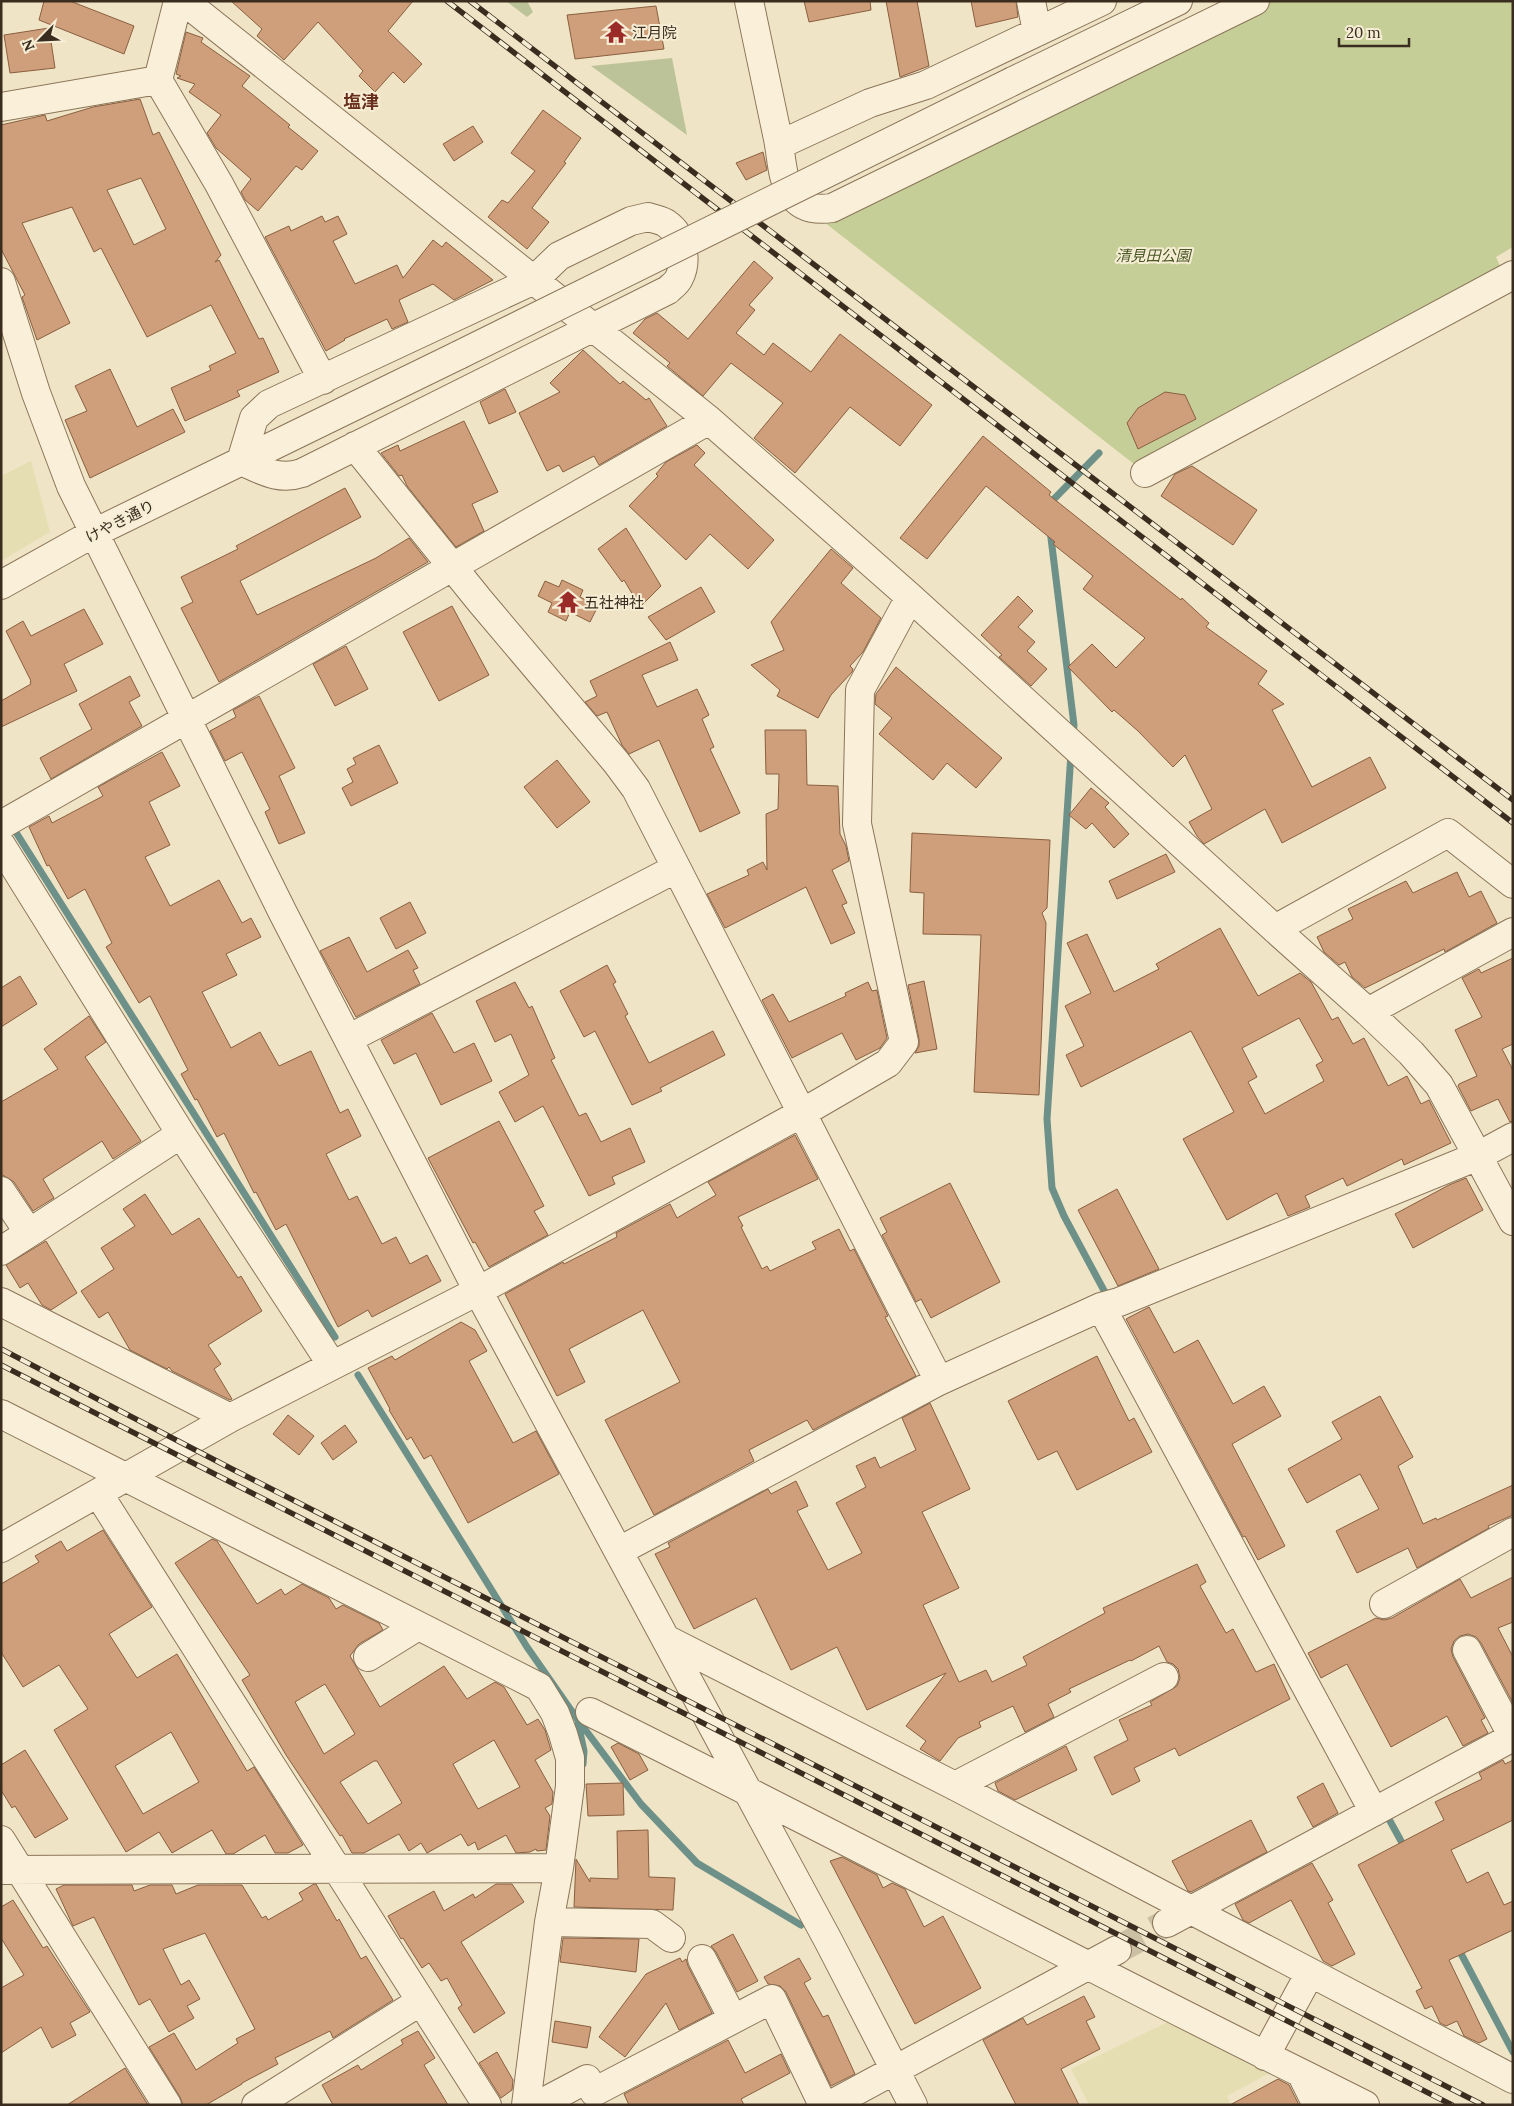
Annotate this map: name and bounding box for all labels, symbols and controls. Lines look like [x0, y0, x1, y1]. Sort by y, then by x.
north arrow [15, 15, 65, 65]
scale bar [1339, 15, 1409, 47]
temple icon: 江月院 [603, 19, 629, 45]
place label: 江月院 [632, 23, 677, 42]
text: 20 m [1346, 23, 1381, 42]
text: N [18, 37, 39, 54]
district label: 塩津 [343, 90, 379, 113]
park label: 清見田公園 [1115, 246, 1192, 265]
street label: けやき通り [82, 496, 158, 546]
temple icon: 五社神社 [555, 589, 581, 615]
place label: 五社神社 [584, 593, 644, 612]

